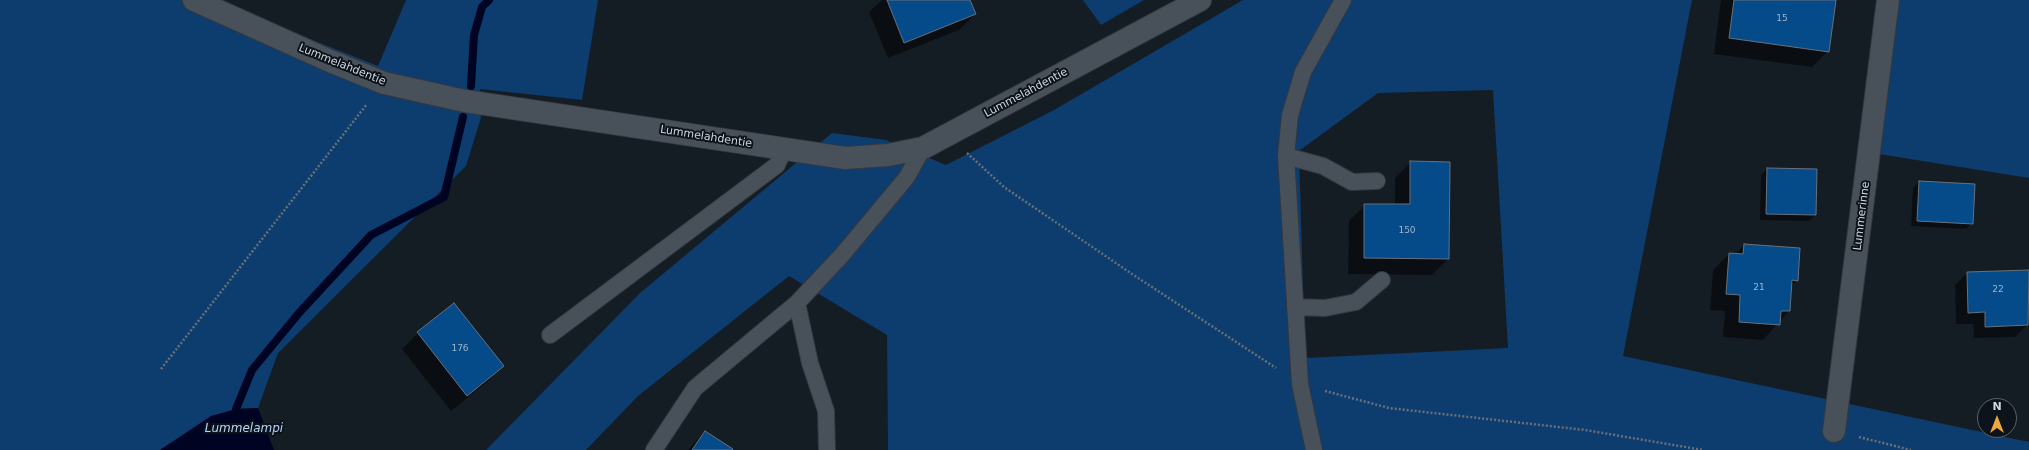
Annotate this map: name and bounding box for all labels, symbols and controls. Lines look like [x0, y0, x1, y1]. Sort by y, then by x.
house number: 15 [1776, 14, 1788, 24]
street label: Lummelahdentie [297, 42, 387, 88]
street label: Lummelahdentie [982, 65, 1070, 121]
street label: Lummelahdentie [659, 123, 753, 151]
street label: Lummerinne [1851, 181, 1873, 251]
house number: 150 [1398, 226, 1416, 236]
house number: 21 [1753, 283, 1765, 293]
house number: 22 [1992, 285, 2004, 295]
house number: 176 [451, 344, 469, 354]
north arrow [1977, 398, 2017, 438]
text: N [1992, 400, 2002, 413]
water label: Lummelampi [205, 422, 283, 436]

